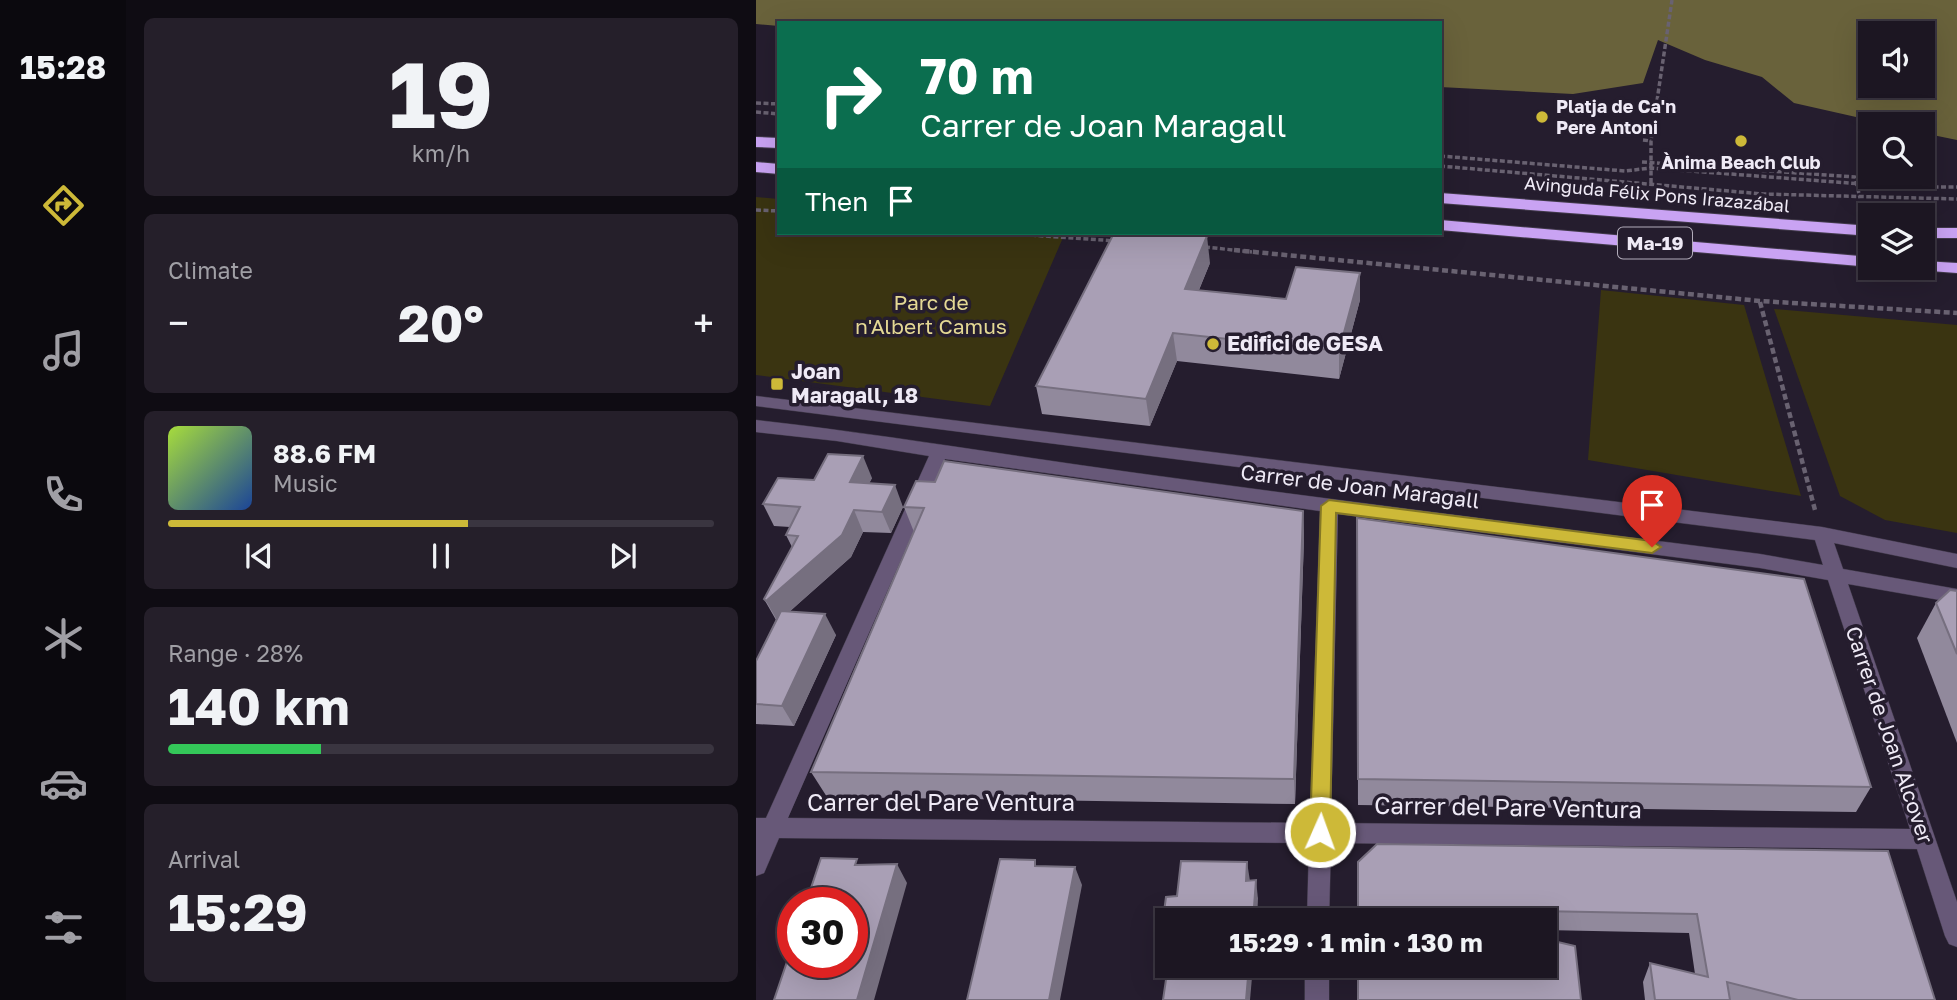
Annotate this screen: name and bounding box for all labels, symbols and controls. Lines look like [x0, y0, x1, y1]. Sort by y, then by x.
map controls [1858, 21, 1935, 280]
button: sound [1858, 21, 1935, 98]
text: 19 [389, 39, 493, 148]
text: 70 m [920, 46, 1034, 105]
text: 15:28 [20, 48, 106, 86]
icon: right [805, 49, 896, 140]
place label: Platja de Ca'n Pere Antoni [1556, 95, 1676, 138]
text: Carrer de Joan Maragall [920, 106, 1287, 144]
marker: Platja de Ca'n Pere Antoni [1534, 109, 1550, 125]
button: search [1858, 112, 1935, 189]
marker: Ànima Beach Club [1733, 133, 1749, 149]
text: km/h [412, 139, 470, 167]
place label: Ànima Beach Club [1661, 151, 1821, 173]
street label: Avinguda Félix Pons Irazazábal [1523, 171, 1791, 217]
icon: directions [39, 181, 88, 230]
icon: arrive [882, 182, 920, 220]
text: Then [805, 186, 868, 217]
button: layers [1858, 203, 1935, 280]
road number: Ma-19 [1618, 228, 1692, 258]
text: Climate [168, 256, 253, 284]
park label: Parc de n'Albert Camus [855, 289, 1007, 339]
text: 20° [398, 291, 484, 353]
text: − [168, 300, 189, 345]
text: + [693, 300, 714, 345]
icon: music [39, 326, 88, 375]
place label: Edifici de GESA [1227, 330, 1383, 356]
marker: Edifici de GESA [1205, 336, 1221, 352]
place label: Joan Maragall, 18 [791, 358, 918, 408]
marker: Joan Maragall, 18 [769, 376, 785, 392]
text: 88.6 FM [273, 438, 376, 469]
street label: Carrer de Joan Maragall [1239, 458, 1481, 514]
text: Music [273, 469, 338, 497]
icon: phone [39, 470, 88, 519]
pin [1622, 475, 1682, 547]
icon: arrive [1633, 486, 1671, 524]
icon: previous [240, 537, 278, 575]
icon: pause [422, 537, 460, 575]
icon: next [604, 537, 642, 575]
icon: climate [39, 614, 88, 663]
street label: Carrer de Joan Alcover [1841, 623, 1939, 847]
text: Range · 28% [168, 639, 303, 667]
text: 140 km [168, 674, 350, 736]
icon: car [39, 759, 88, 808]
street label: Carrer del Pare Ventura [807, 787, 1075, 816]
street label: Carrer del Pare Ventura [1374, 790, 1642, 823]
position arrow [1283, 795, 1357, 869]
text: Arrival [168, 845, 240, 873]
text: 15:29 [168, 880, 308, 942]
speed limit sign: 30 [777, 887, 868, 978]
icon: filters [39, 903, 88, 952]
text: 15:29 · 1 min · 130 m [1229, 927, 1483, 958]

